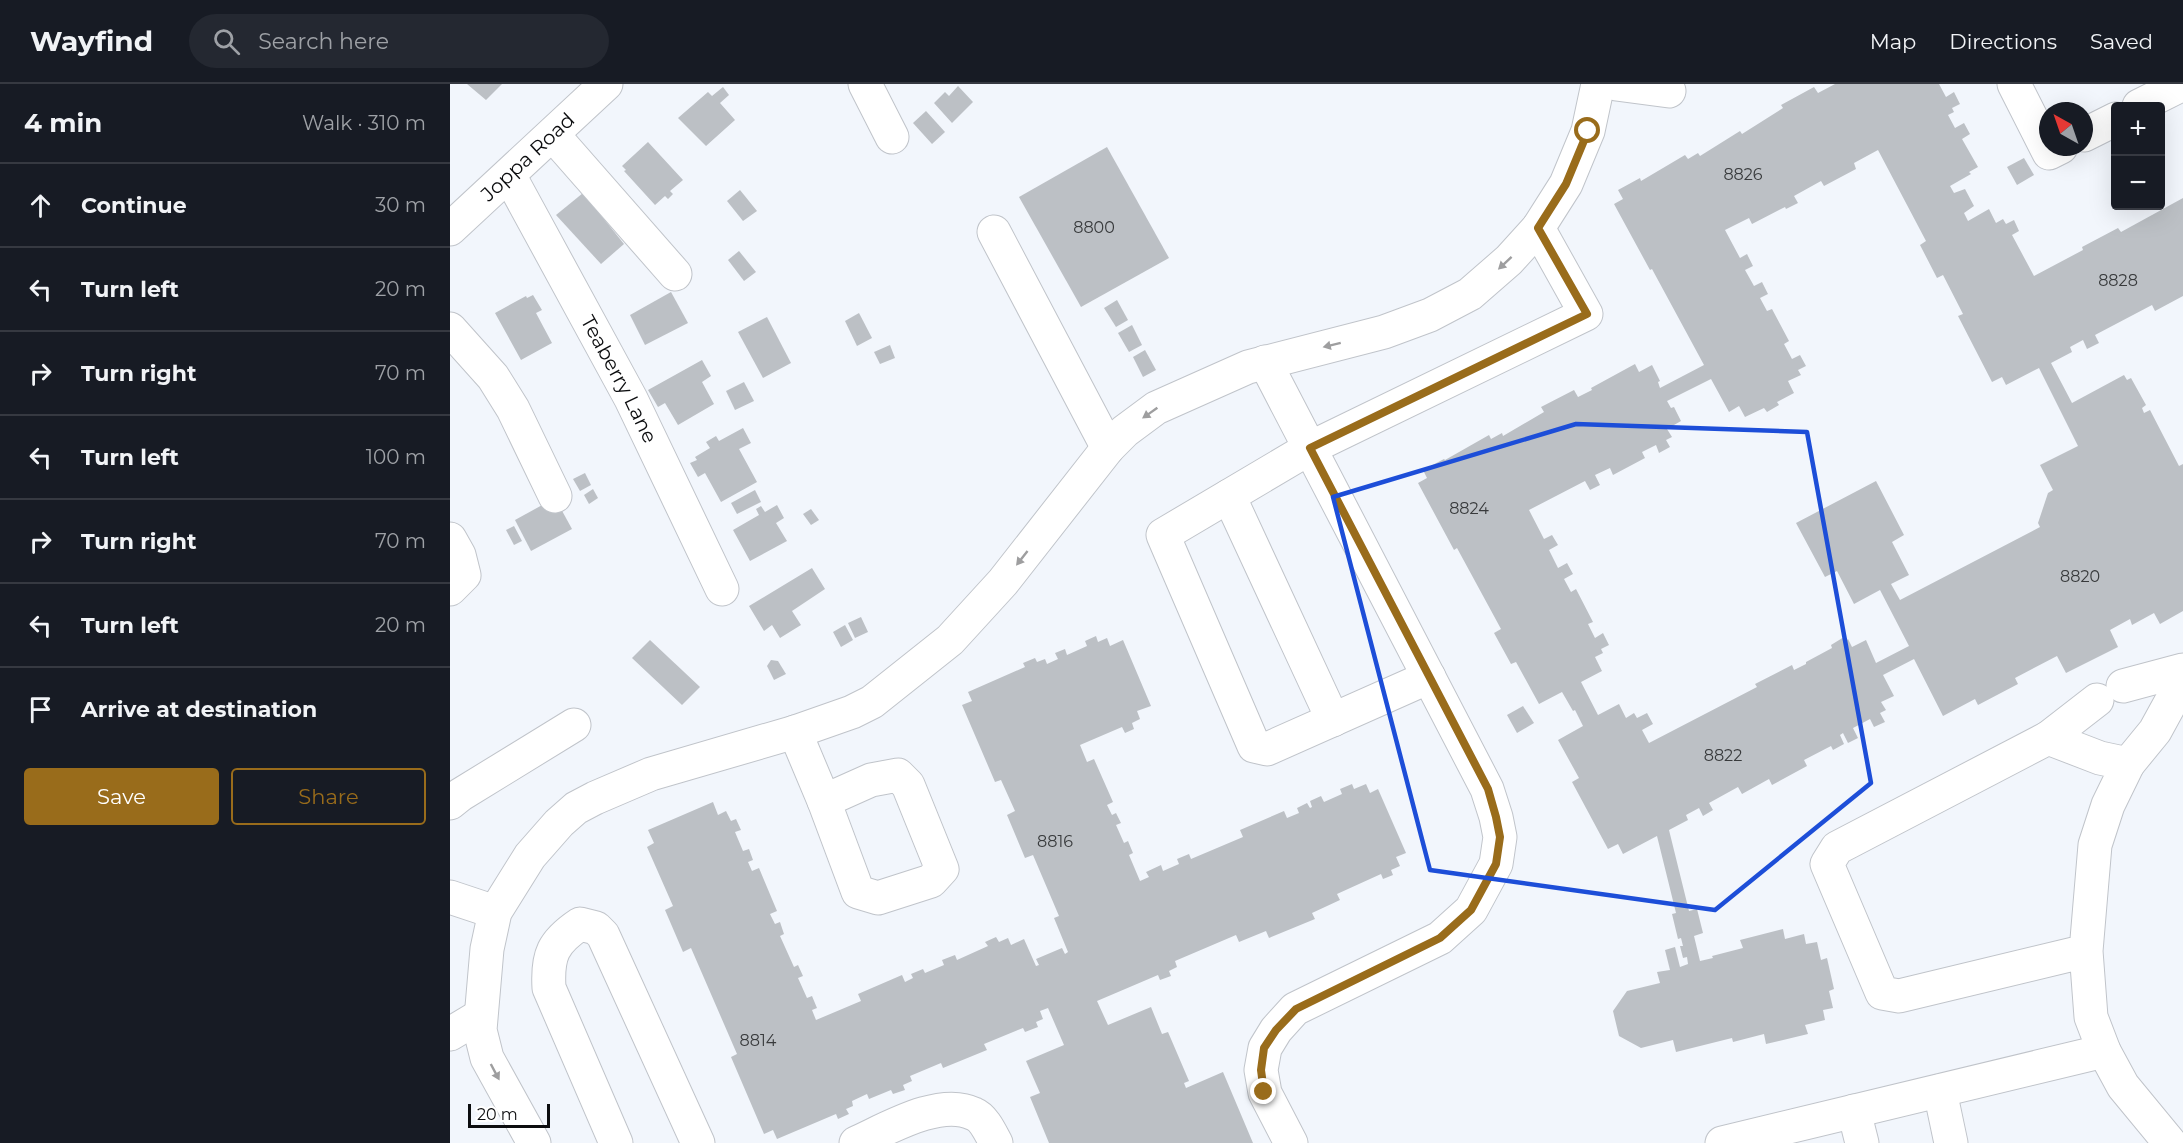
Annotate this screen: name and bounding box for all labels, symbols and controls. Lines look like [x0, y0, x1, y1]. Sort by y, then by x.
search box [189, 14, 609, 68]
text: Wayfind [30, 24, 153, 58]
icon: search [210, 25, 243, 58]
text: Search here [258, 28, 389, 55]
text: Map [1870, 29, 1916, 54]
text: Directions [1949, 29, 2057, 54]
text: Saved [2090, 29, 2153, 54]
north arrow [2039, 102, 2093, 156]
map controls [2111, 102, 2165, 210]
button: + [2111, 102, 2165, 156]
text: 4 min [24, 107, 102, 139]
street label: Joppa Road [475, 108, 579, 207]
text: Walk · 310 m [302, 111, 426, 135]
route start [1574, 117, 1600, 143]
button: − [2111, 156, 2165, 210]
house number: 8826 [1723, 165, 1763, 184]
icon: ahead [24, 189, 57, 222]
text: Continue [81, 192, 187, 219]
text: 30 m [375, 193, 426, 217]
house number: 8800 [1073, 218, 1115, 237]
one-way arrow [1498, 256, 1513, 269]
house number: 8828 [2098, 271, 2138, 290]
icon: left [24, 273, 57, 306]
text: Turn left [81, 276, 179, 303]
text: 20 m [375, 277, 426, 301]
street label: Teaberry Lane [576, 311, 662, 447]
one-way arrow [1323, 341, 1341, 351]
icon: right [24, 357, 57, 390]
text: Turn right [81, 360, 196, 387]
text: 70 m [375, 361, 426, 385]
one-way arrow [1142, 407, 1158, 418]
icon: left [24, 441, 57, 474]
text: Turn left [81, 444, 179, 471]
text: 100 m [366, 445, 426, 469]
house number: 8824 [1449, 499, 1489, 518]
icon: right [24, 525, 57, 558]
text: Turn right [81, 528, 196, 555]
text: 70 m [375, 529, 426, 553]
one-way arrow [1015, 550, 1028, 566]
house number: 8820 [2060, 567, 2100, 586]
icon: left [24, 609, 57, 642]
text: Turn left [81, 612, 179, 639]
text: 20 m [375, 613, 426, 637]
icon: arrive [24, 693, 57, 726]
text: Arrive at destination [81, 696, 317, 723]
house number: 8822 [1704, 746, 1742, 765]
button: Save [24, 768, 219, 825]
button: Share [231, 768, 426, 825]
house number: 8816 [1037, 832, 1073, 851]
house number: 8814 [740, 1031, 777, 1050]
one-way arrow [490, 1064, 500, 1081]
route end [1250, 1078, 1276, 1104]
scale bar [468, 1101, 550, 1128]
text: 20 m [477, 1105, 518, 1124]

